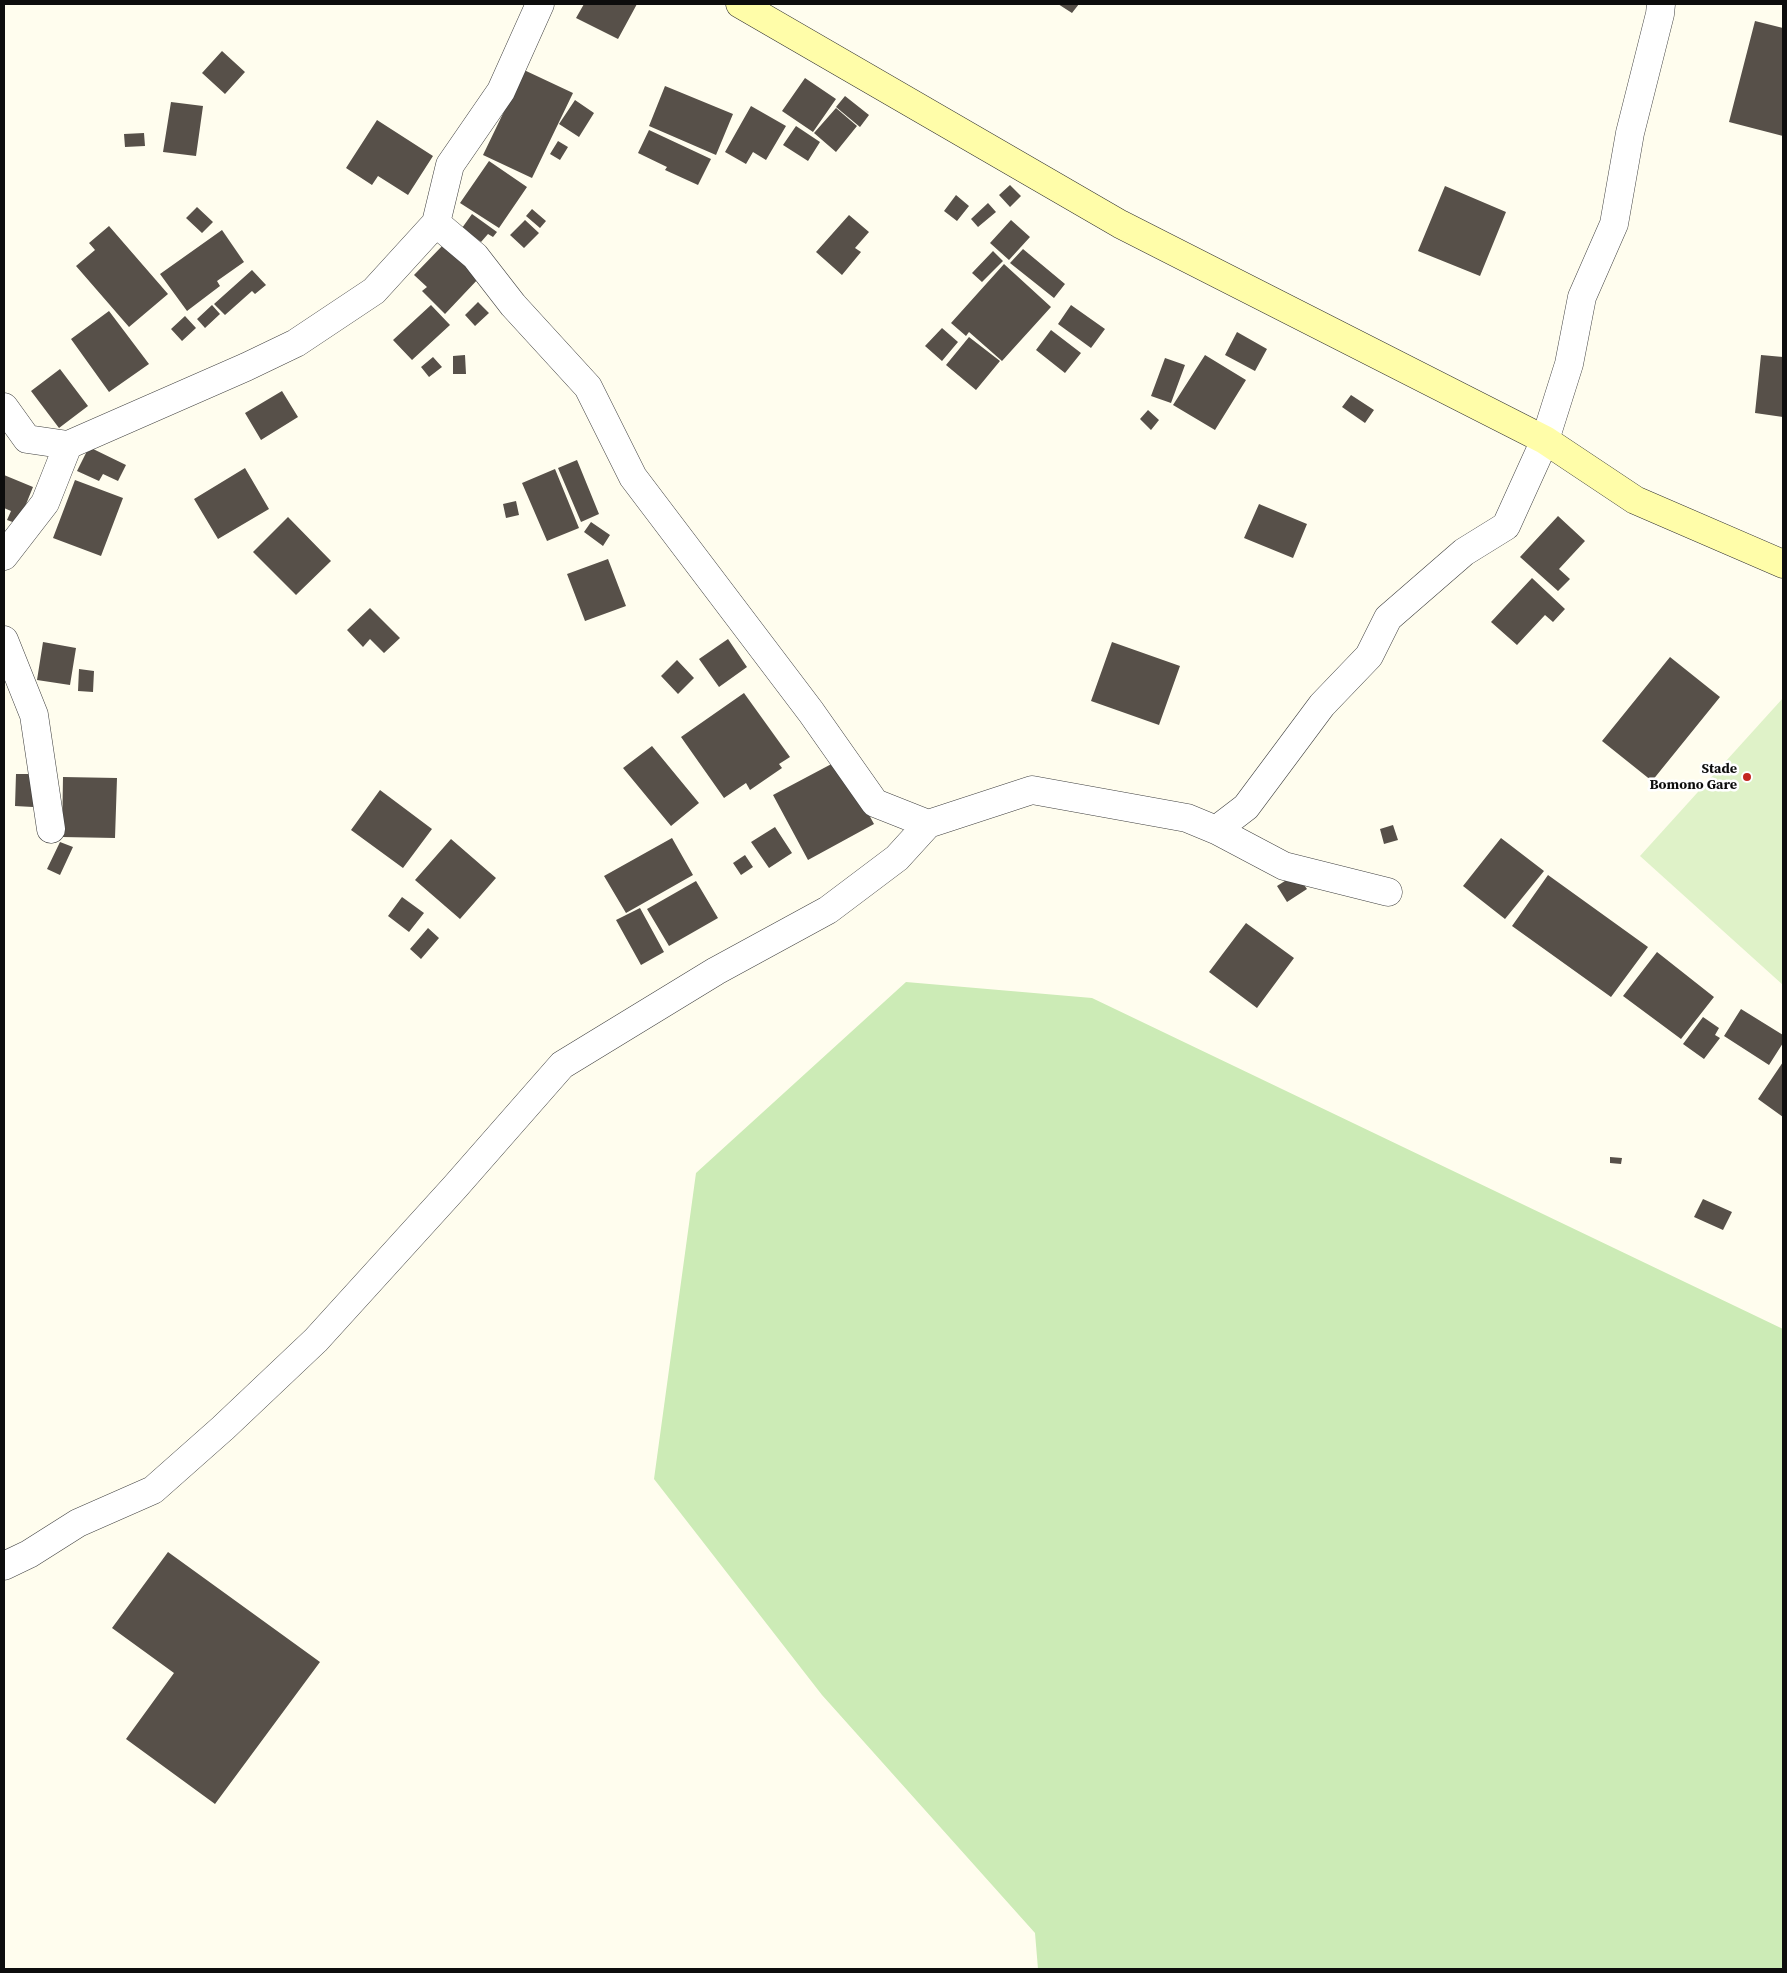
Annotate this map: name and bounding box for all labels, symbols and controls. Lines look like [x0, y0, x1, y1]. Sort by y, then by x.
place label: Stade Bomono Gare [1649, 761, 1737, 794]
marker: Stade Bomono Gare [1741, 771, 1753, 783]

